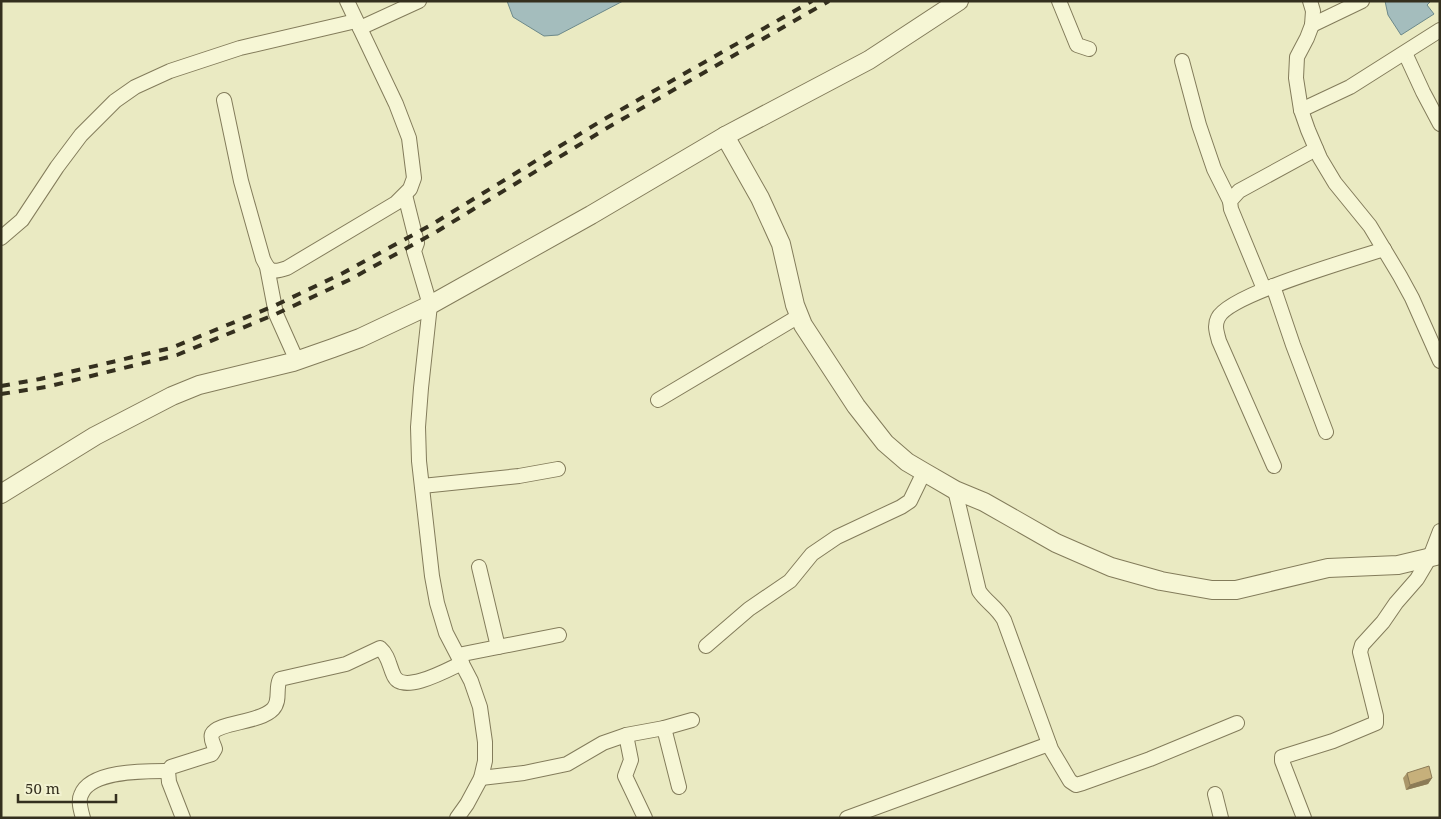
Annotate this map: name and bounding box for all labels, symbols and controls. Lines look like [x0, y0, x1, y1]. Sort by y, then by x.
scale bar [18, 772, 115, 804]
text: 50 m [25, 778, 60, 798]

